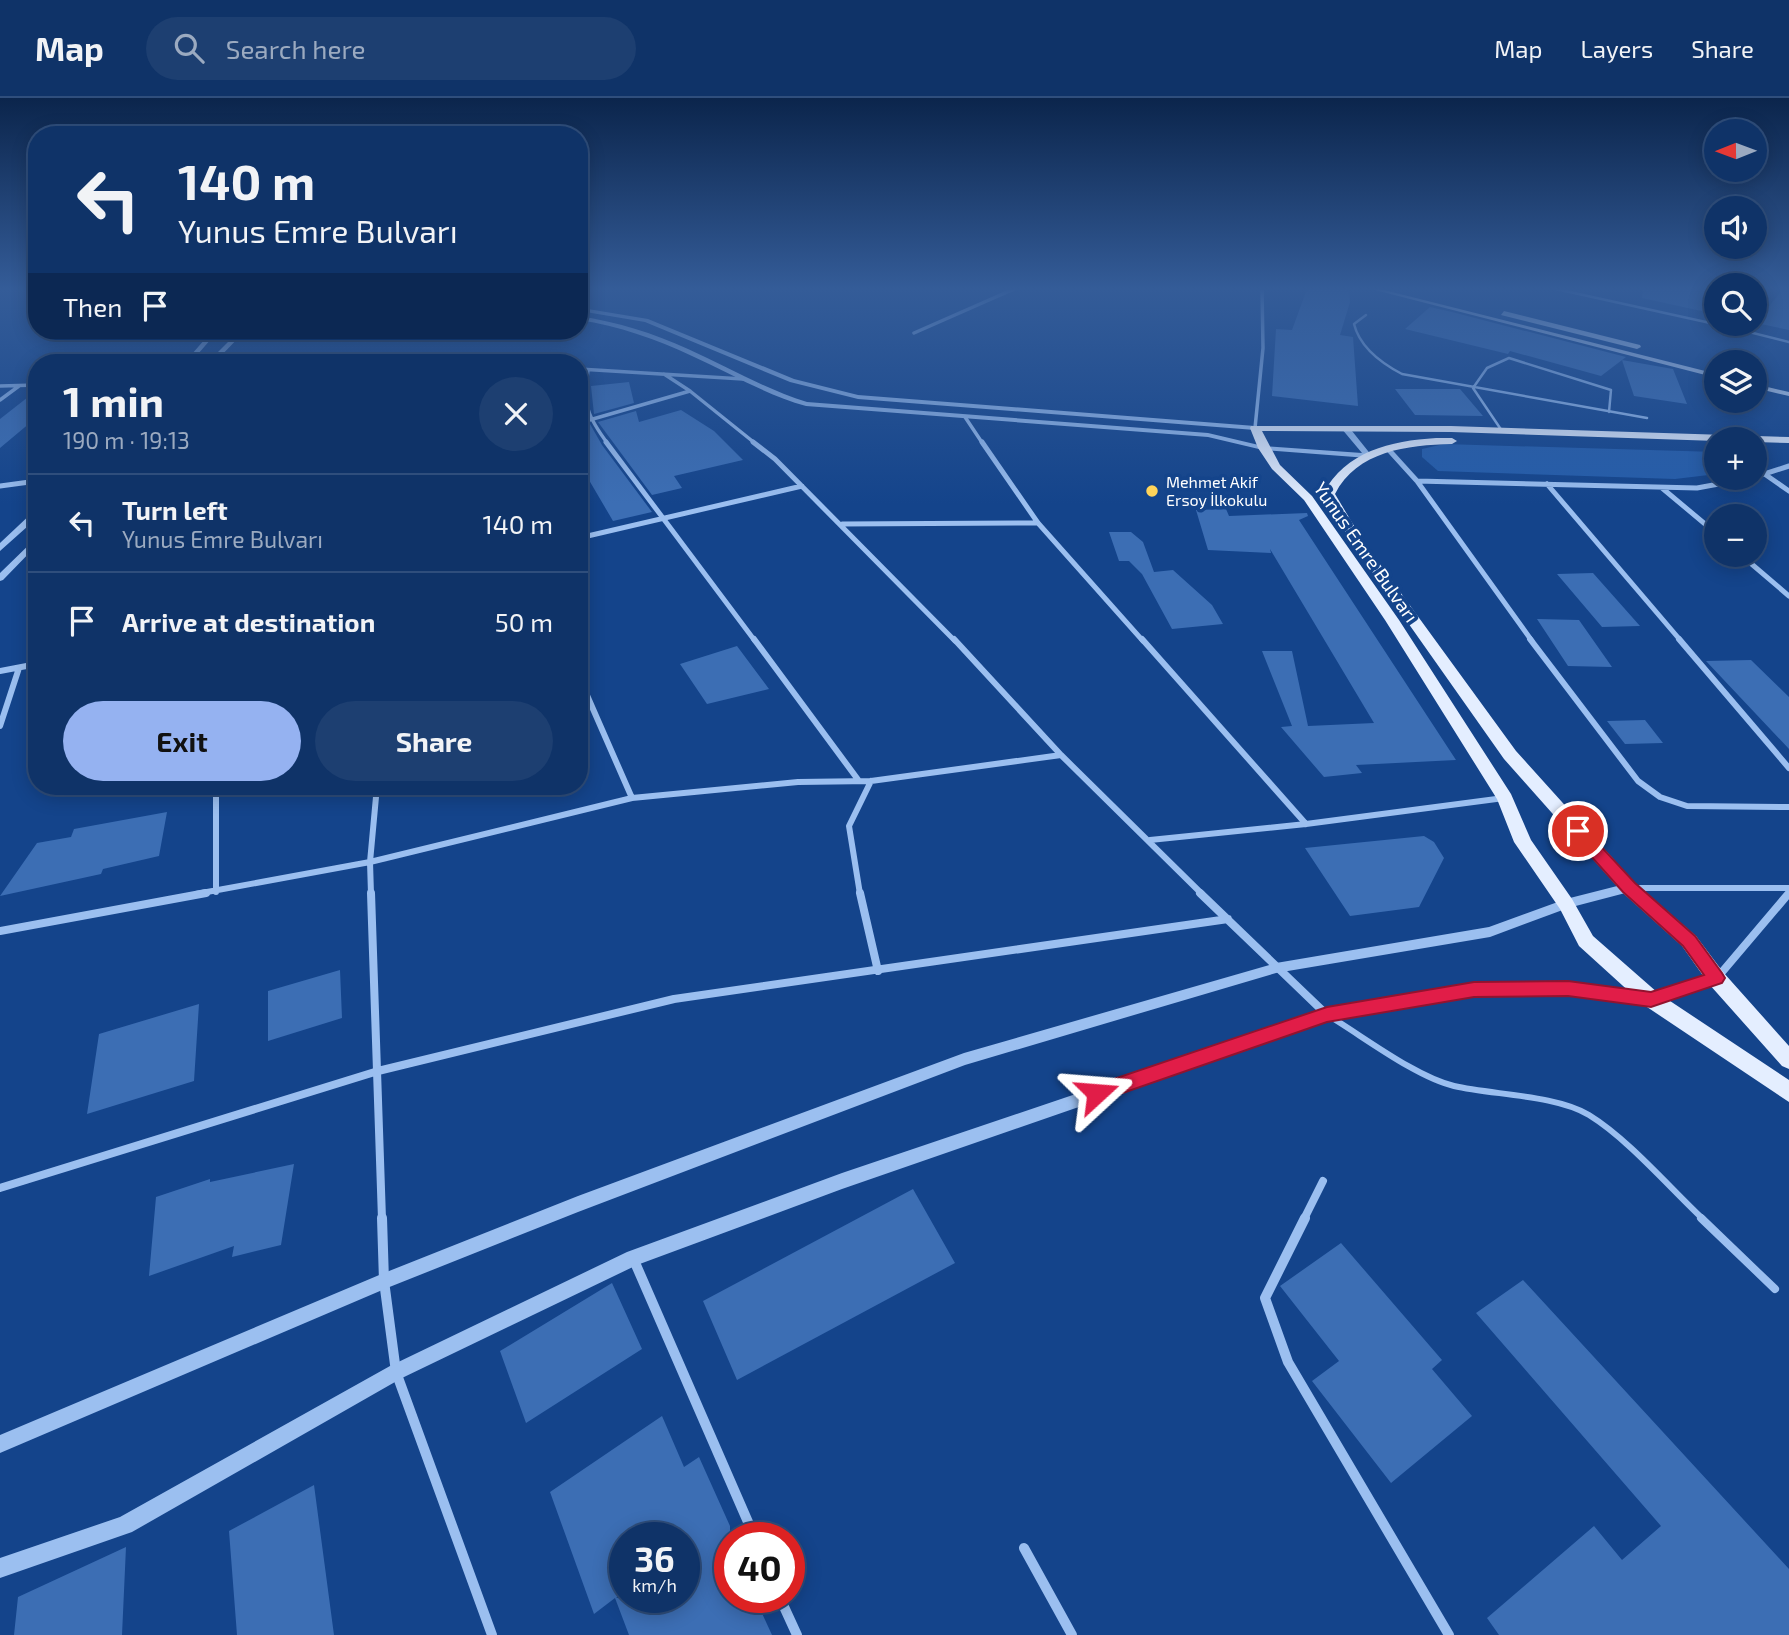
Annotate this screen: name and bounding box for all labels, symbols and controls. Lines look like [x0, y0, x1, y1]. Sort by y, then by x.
search box [146, 17, 636, 80]
text: Map [35, 28, 104, 68]
icon: search [170, 29, 208, 67]
text: Search here [226, 33, 365, 64]
text: Map [1494, 34, 1542, 63]
text: Layers [1580, 34, 1653, 63]
text: Share [1691, 34, 1754, 63]
north arrow [1704, 119, 1768, 182]
map controls [1704, 119, 1767, 567]
text: 140 m [178, 151, 315, 210]
icon: left [63, 154, 154, 245]
button: sound [1704, 196, 1767, 259]
text: Yunus Emre Bulvarı [178, 211, 458, 249]
button: search [1704, 273, 1767, 336]
icon: arrive [136, 287, 174, 325]
text: Then [63, 291, 122, 322]
button: layers [1704, 350, 1767, 413]
text: 1 min [63, 375, 164, 425]
button: close [479, 377, 553, 451]
text: 190 m · 19:13 [63, 426, 190, 454]
button: + [1704, 427, 1767, 490]
place label: Mehmet Akif Ersoy İlkokulu [1166, 472, 1267, 509]
street label: Yunus Emre Bulvarı [1309, 477, 1423, 626]
marker: Mehmet Akif Ersoy İlkokulu [1144, 483, 1160, 499]
text: Turn left [122, 494, 228, 525]
icon: left [63, 504, 101, 542]
button: − [1704, 504, 1767, 567]
text: 140 m [482, 508, 553, 539]
text: Yunus Emre Bulvarı [122, 525, 323, 553]
icon: arrive [63, 602, 101, 640]
text: Arrive at destination [122, 606, 375, 637]
text: 50 m [495, 606, 553, 637]
button: Exit [63, 701, 301, 781]
button: Share [315, 701, 553, 781]
pin [1548, 801, 1608, 861]
icon: arrive [1559, 812, 1597, 850]
position arrow [1060, 1056, 1134, 1130]
speed limit sign: 40 [714, 1522, 805, 1613]
text: 36 [634, 1537, 675, 1579]
text: km/h [632, 1574, 677, 1596]

